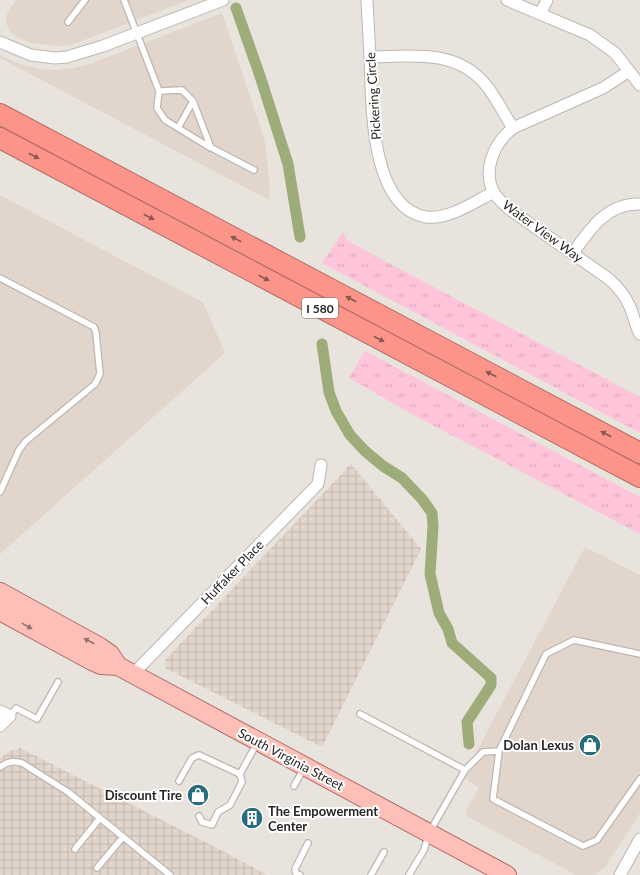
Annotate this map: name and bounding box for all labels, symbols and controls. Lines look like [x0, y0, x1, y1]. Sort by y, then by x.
street label: Pickering Circle [362, 52, 384, 140]
one-way arrow [29, 153, 40, 160]
street label: Water View Way [500, 196, 587, 266]
one-way arrow [143, 214, 155, 221]
one-way arrow [230, 235, 242, 242]
one-way arrow [258, 275, 270, 281]
one-way arrow [345, 296, 357, 303]
road number: I 580 [302, 298, 338, 318]
one-way arrow [373, 336, 385, 342]
one-way arrow [485, 370, 496, 377]
one-way arrow [600, 431, 611, 438]
street label: Huffaker Place [197, 536, 267, 608]
one-way arrow [22, 622, 33, 629]
one-way arrow [84, 638, 95, 644]
street label: South Virginia Street [236, 724, 347, 794]
shop icon: Dolan Lexus [577, 732, 603, 758]
place label: Dolan Lexus [503, 737, 574, 753]
shop icon: Discount Tire [185, 782, 211, 808]
place label: Discount Tire [105, 787, 182, 803]
place label: The Empowerment Center [268, 803, 378, 834]
building icon: The Empowerment Center [239, 805, 265, 831]

